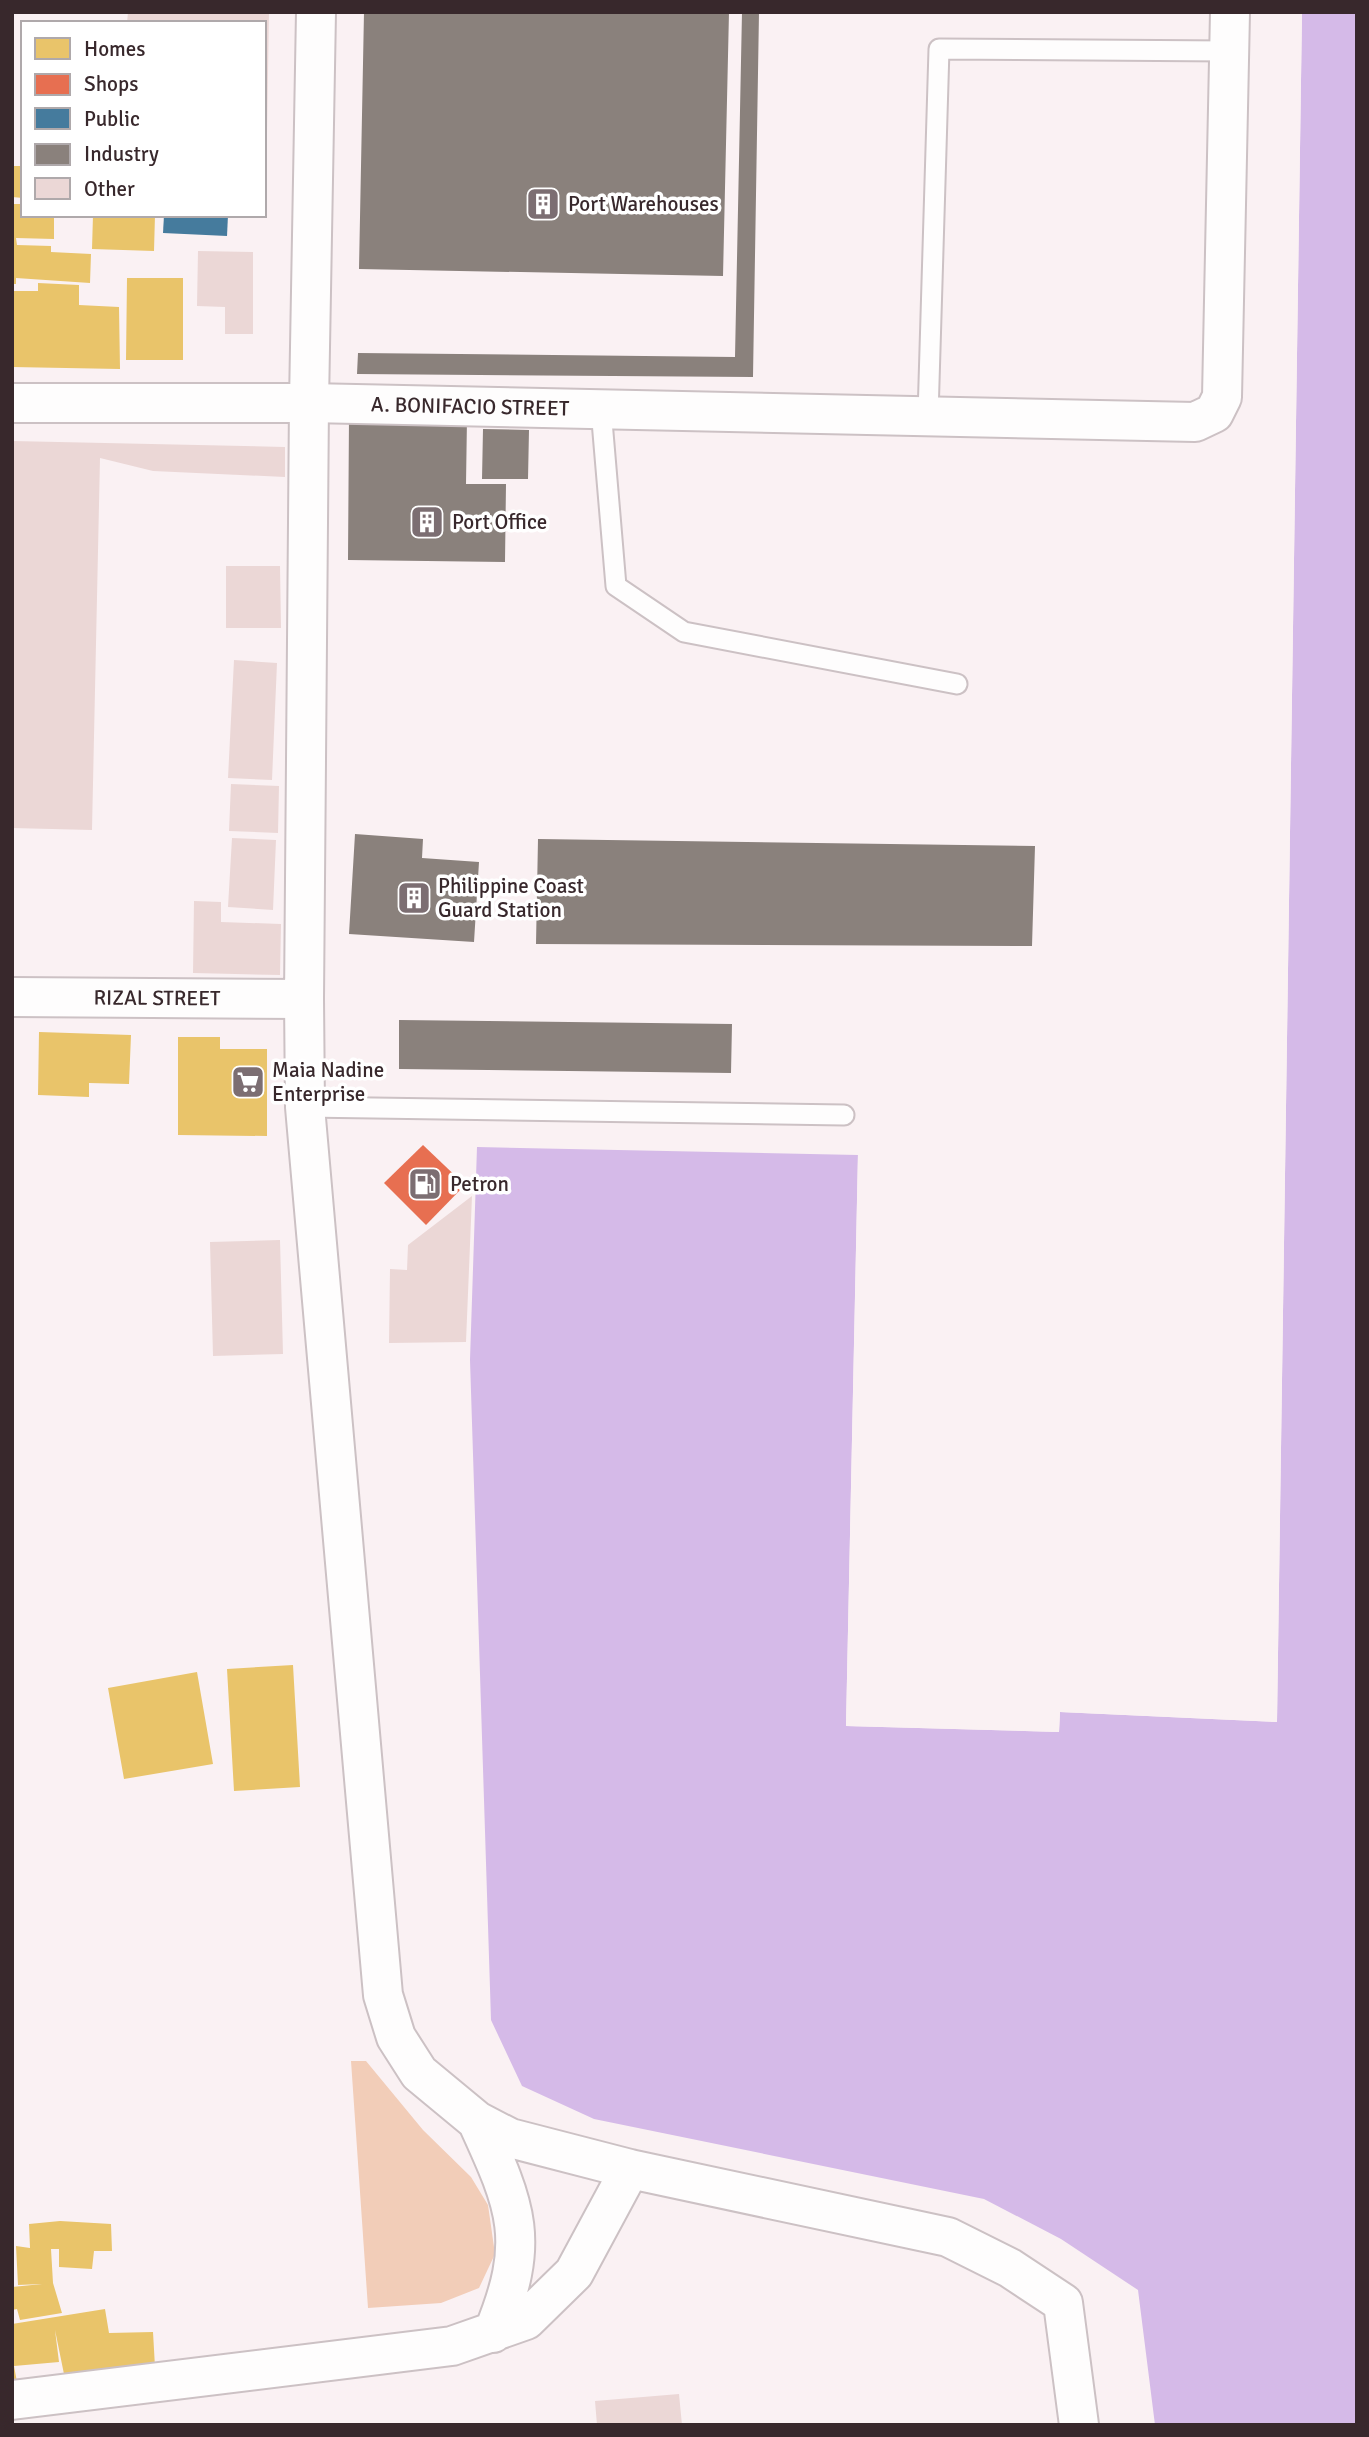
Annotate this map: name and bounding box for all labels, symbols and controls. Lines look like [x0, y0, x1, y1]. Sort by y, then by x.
legend [21, 21, 266, 217]
text: Homes [84, 36, 146, 62]
text: Shops [84, 71, 138, 97]
text: Public [84, 106, 140, 132]
text: Industry [84, 141, 159, 167]
text: Other [84, 176, 135, 202]
building icon: Port Warehouses [524, 185, 562, 223]
place label: Port Warehouses [568, 191, 719, 217]
street label: A. BONIFACIO STREET [371, 391, 570, 422]
building icon: Port Office [408, 503, 446, 541]
place label: Port Office [452, 509, 547, 535]
place label: Philippine Coast Guard Station [438, 873, 584, 923]
building icon: Philippine Coast Guard Station [395, 879, 433, 917]
street label: RIZAL STREET [93, 985, 221, 1011]
place label: Maia Nadine Enterprise [272, 1057, 384, 1107]
supermarket icon: Maia Nadine Enterprise [229, 1063, 267, 1101]
fuel station icon: Petron [406, 1165, 444, 1203]
place label: Petron [450, 1171, 509, 1197]

